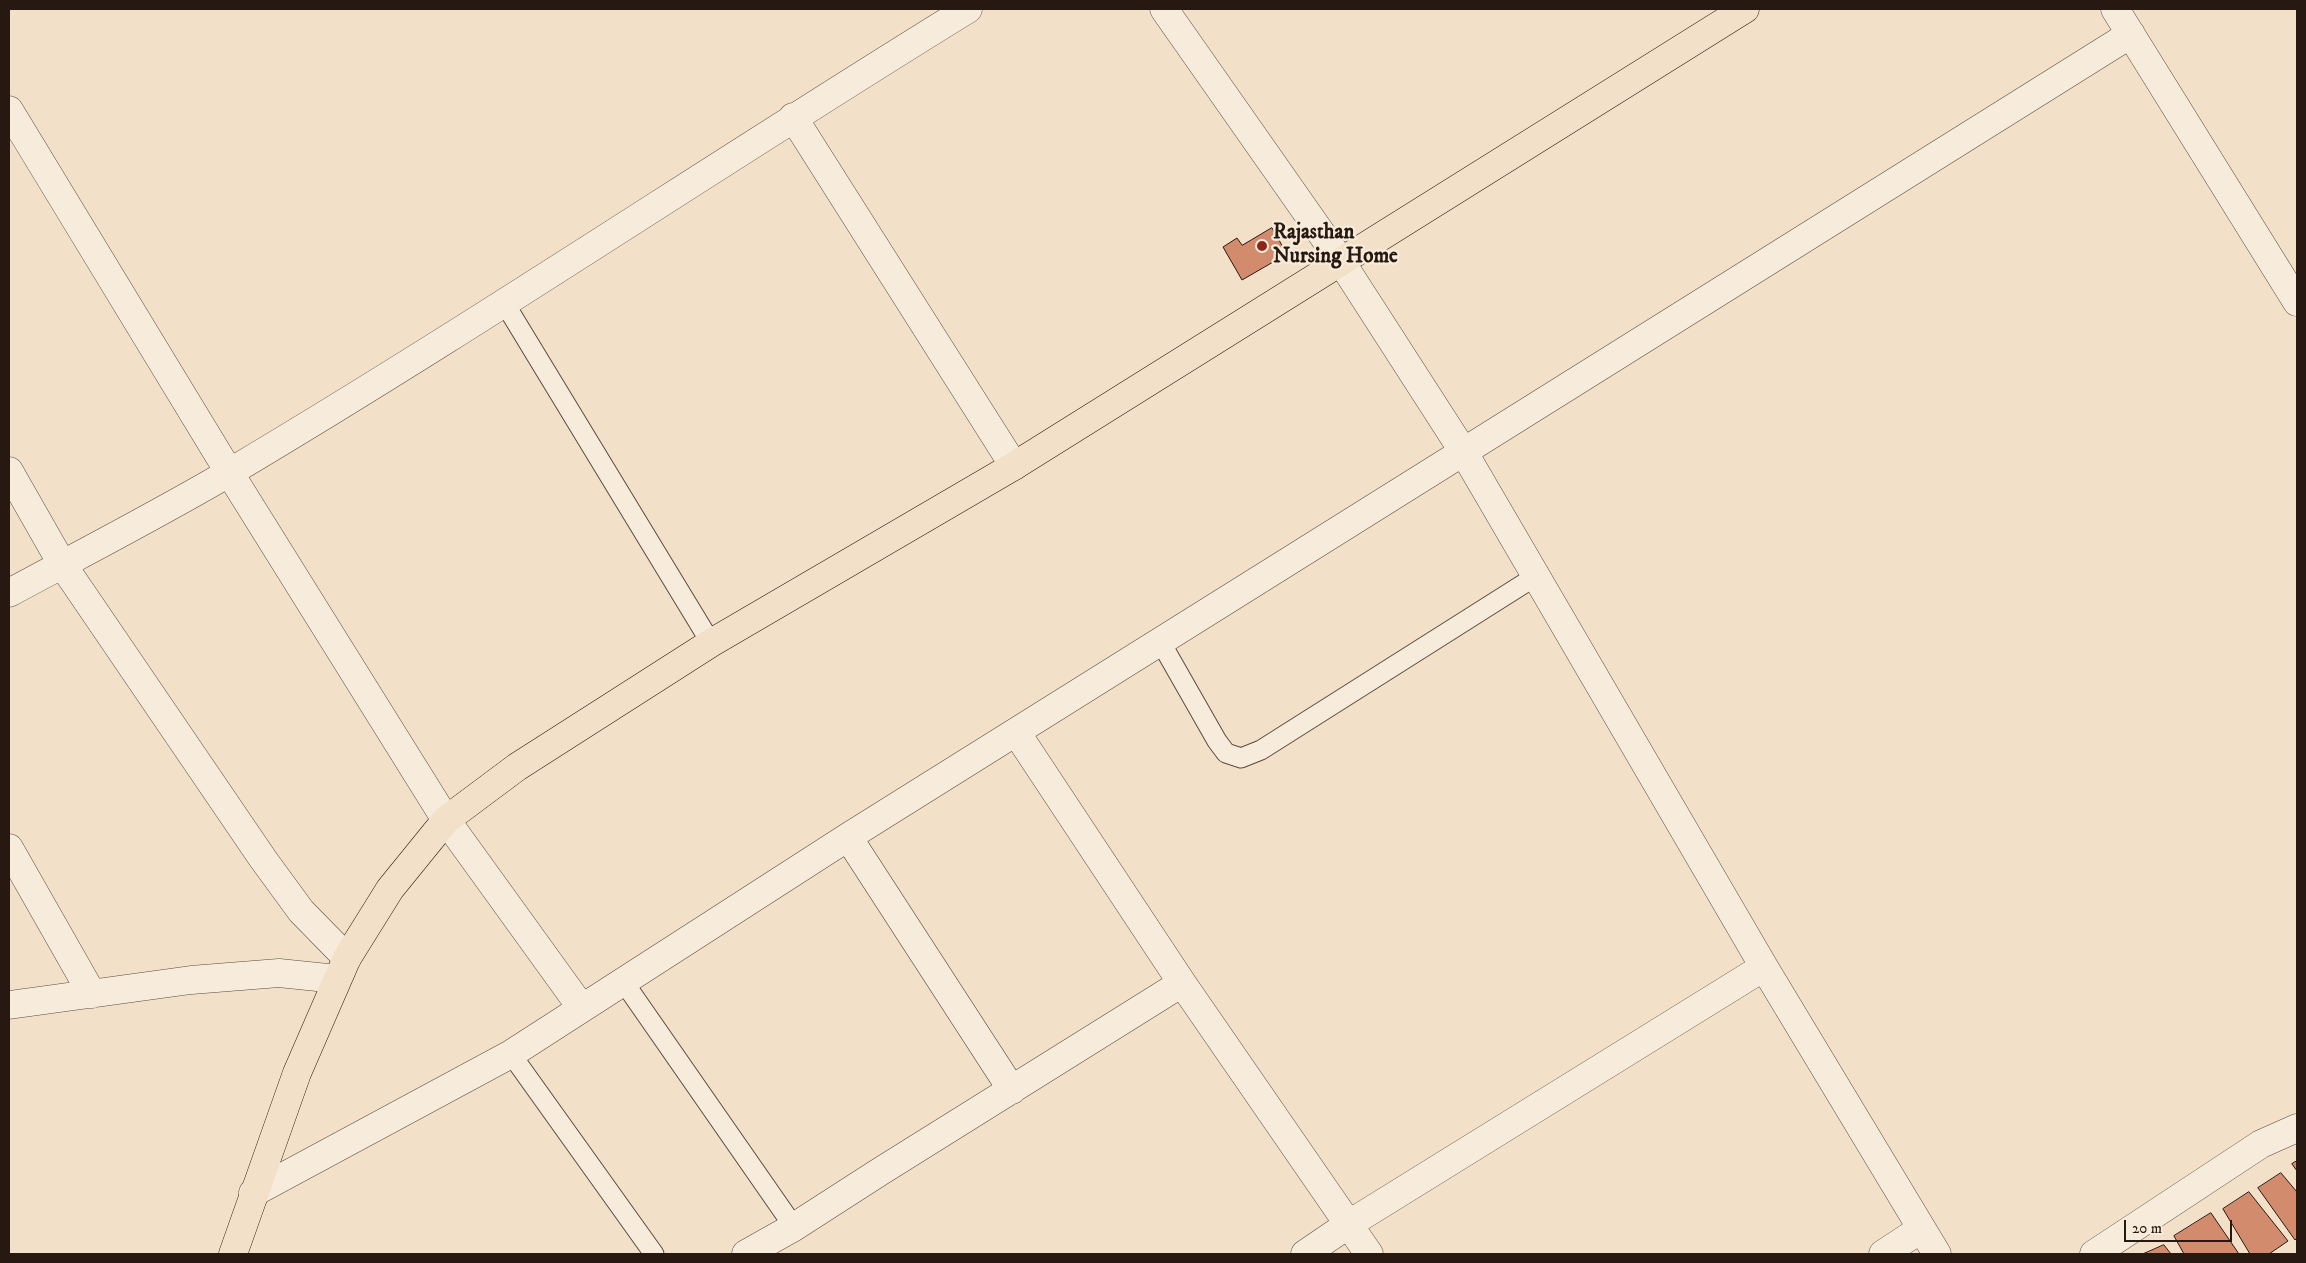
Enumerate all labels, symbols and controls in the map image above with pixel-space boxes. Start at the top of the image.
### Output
place label: Rajasthan Nursing Home [1273,221,1398,271]
marker: Rajasthan Nursing Home [1255,239,1269,253]
scale bar [2126,1210,2234,1242]
text: 20 m [2132,1219,2162,1238]

